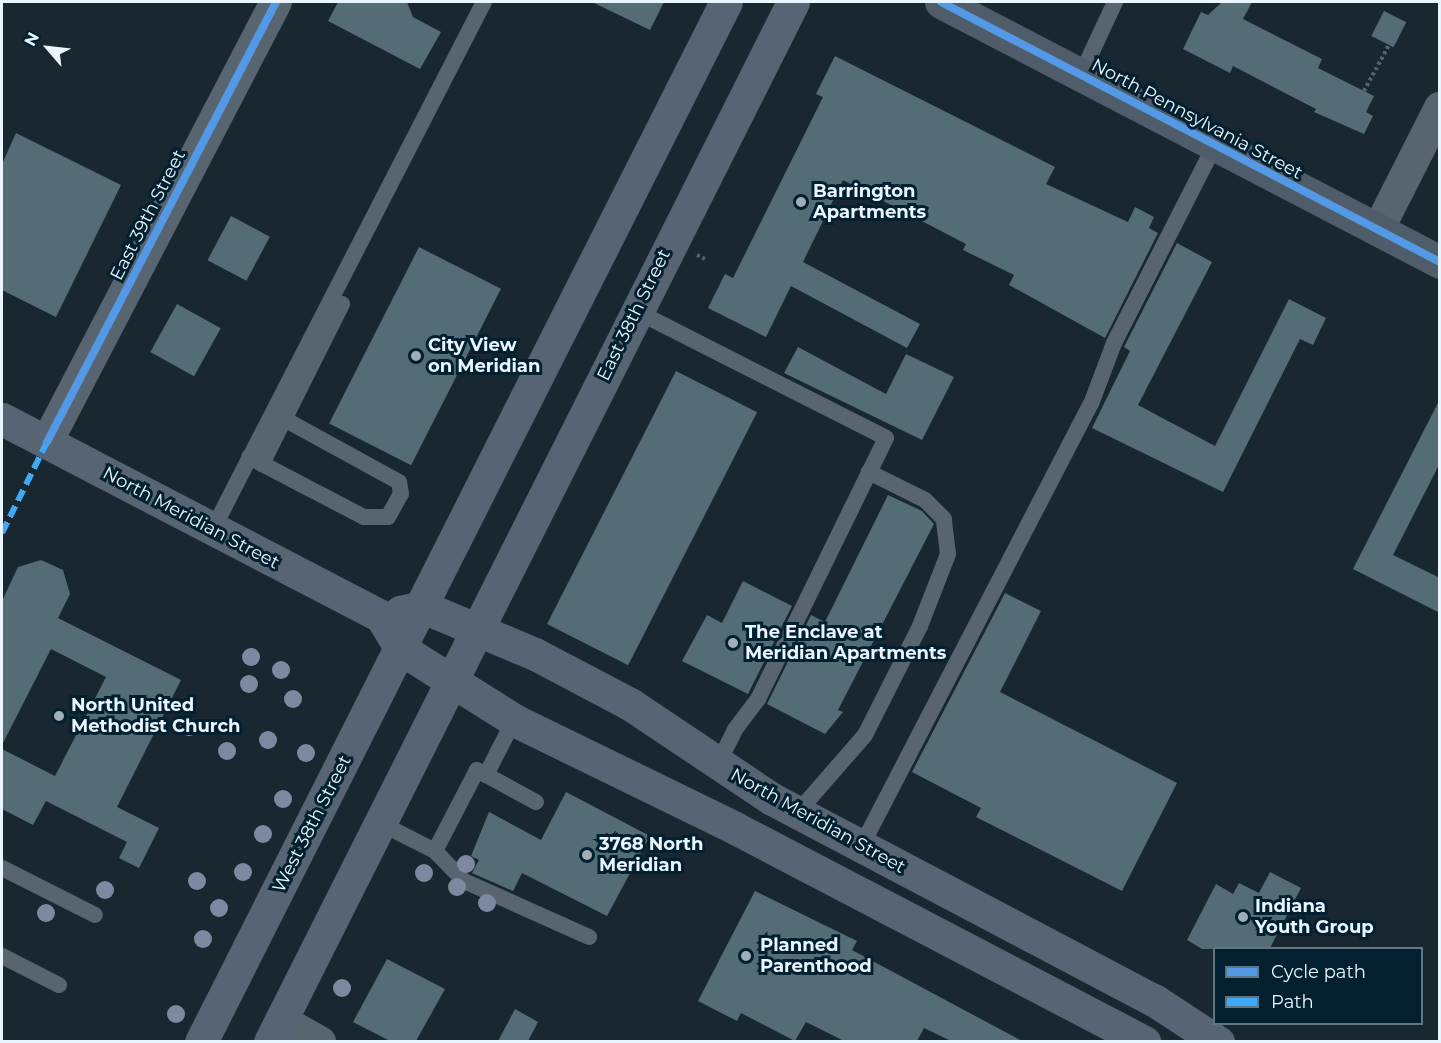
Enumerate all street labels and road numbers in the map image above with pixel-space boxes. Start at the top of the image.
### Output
street label: North Pennsylvania Street [1088,54,1306,184]
street label: East 39th Street [106,146,190,284]
street label: East 38th Street [593,246,675,384]
street label: North Meridian Street [99,462,283,574]
street label: West 38th Street [268,752,356,896]
street label: North Meridian Street [727,764,909,878]

